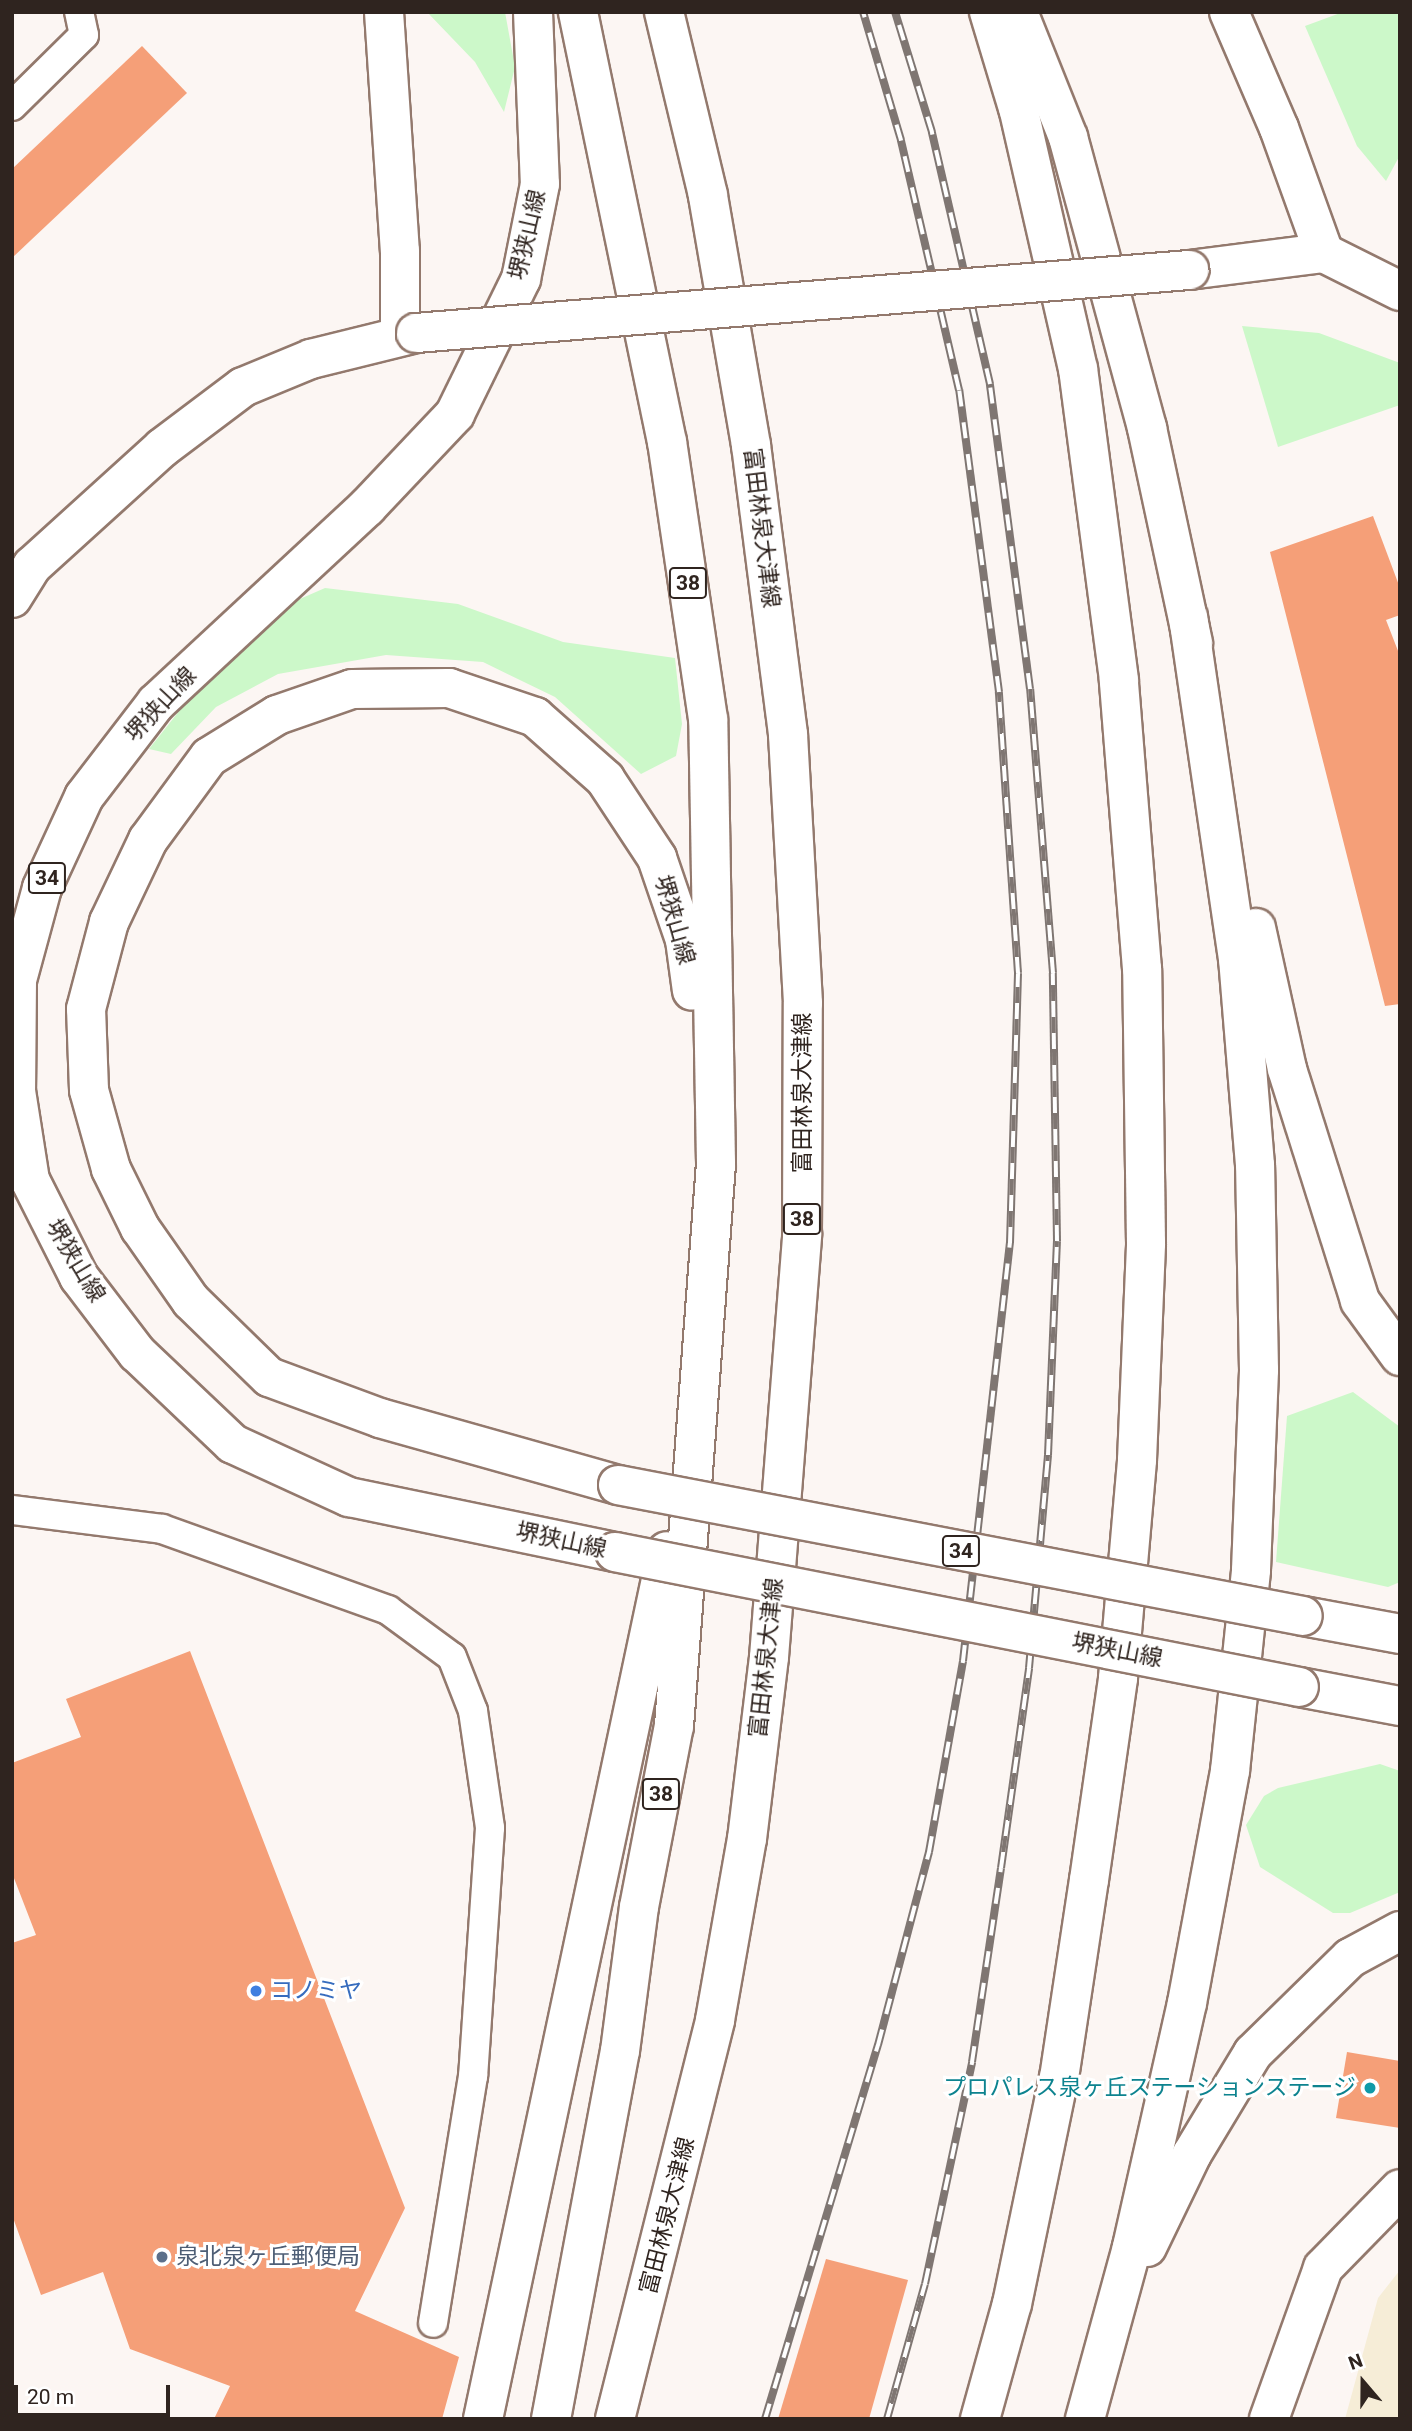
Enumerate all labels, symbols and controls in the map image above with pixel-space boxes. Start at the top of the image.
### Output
street label: 堺狭山線 [504,187,552,283]
street label: 富田林泉大津線 [737,446,785,610]
road number: 38 [669,566,707,600]
street label: 堺狭山線 [120,662,202,748]
road number: 34 [28,860,66,896]
street label: 堺狭山線 [648,872,700,968]
street label: 富田林泉大津線 [789,1013,817,1173]
road number: 38 [783,1202,821,1236]
street label: 堺狭山線 [39,1214,111,1308]
street label: 堺狭山線 [513,1518,609,1564]
road number: 34 [942,1534,980,1568]
street label: 富田林泉大津線 [745,1576,789,1740]
street label: 堺狭山線 [1069,1629,1165,1673]
road number: 38 [642,1776,680,1812]
place label: コノミヤ [270,1977,362,2005]
marker: コノミヤ [248,1983,264,1999]
place label: プロパレス泉ヶ丘ステーションステージ [942,2074,1356,2102]
marker: プロパレス泉ヶ丘ステーションステージ [1362,2080,1378,2096]
street label: 富田林泉大津線 [635,2135,701,2297]
place label: 泉北泉ヶ丘郵便局 [176,2243,360,2271]
marker: 泉北泉ヶ丘郵便局 [154,2249,170,2265]
north arrow [1328,2347,1398,2417]
text: N [1345,2349,1366,2375]
scale bar [18,2372,173,2416]
text: 20 m [27,2385,74,2409]

